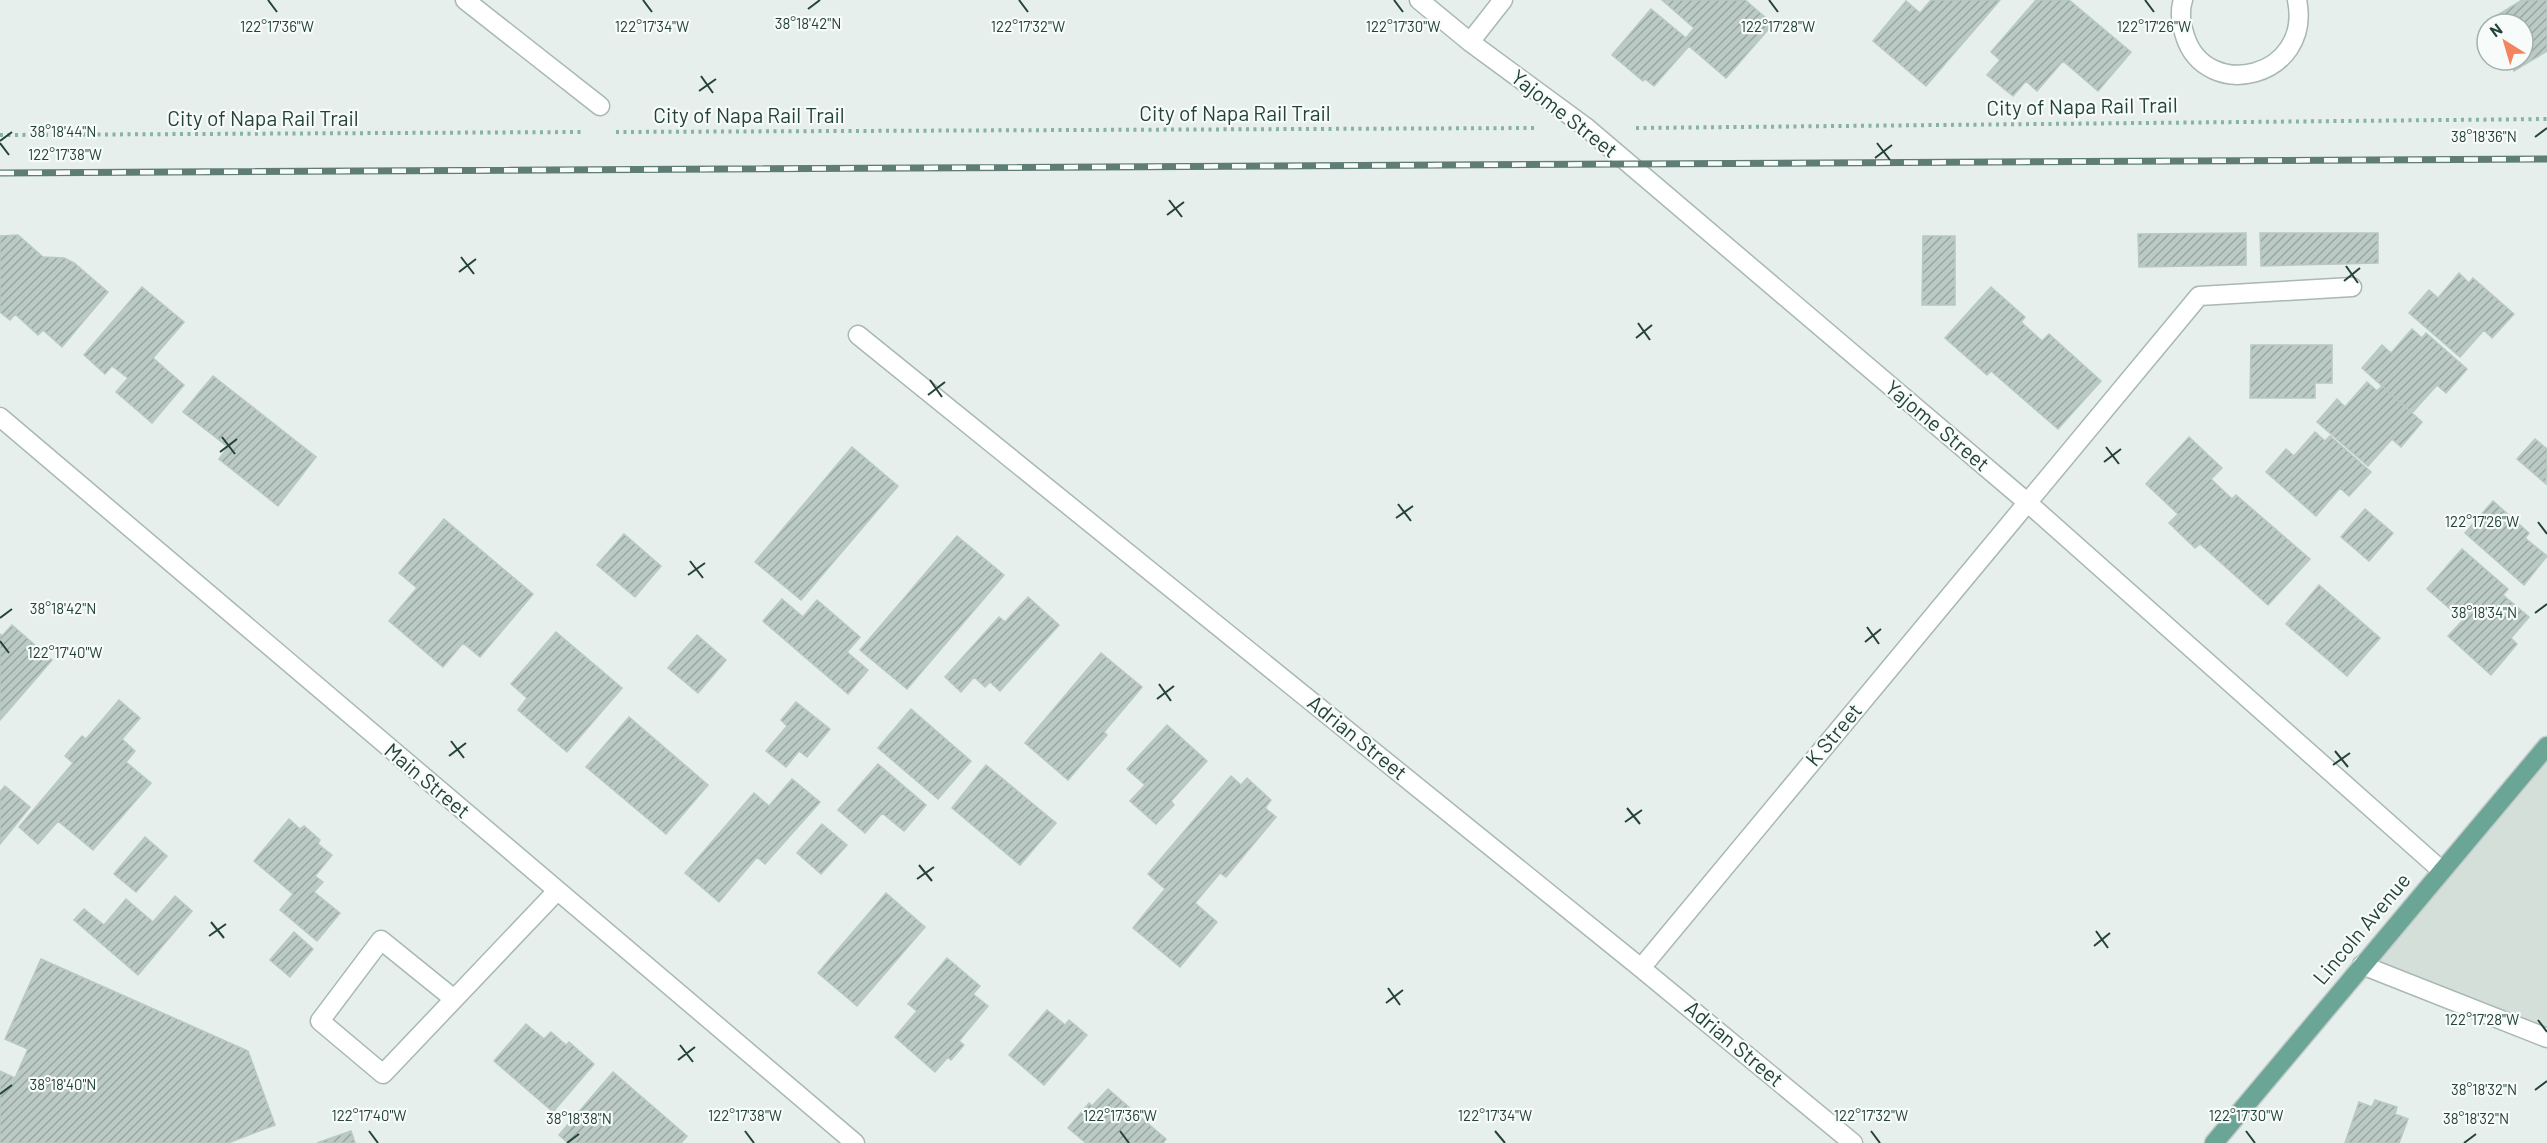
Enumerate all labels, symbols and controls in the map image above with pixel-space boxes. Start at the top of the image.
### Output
north arrow [2475,12,2535,72]
text: 38°18'42"N [775,14,841,32]
text: 122°17'36"W [240,17,314,35]
text: 122°17'34"W [615,17,689,35]
text: 122°17'32"W [991,17,1065,35]
text: 122°17'30"W [1366,17,1440,35]
text: 122°17'28"W [1741,17,1815,35]
text: 122°17'26"W [2117,17,2191,35]
text: N [2486,19,2506,40]
street label: Yajome Street [1507,63,1623,162]
street label: City of Napa Rail Trail [1986,91,2178,120]
street label: City of Napa Rail Trail [1139,100,1331,125]
street label: City of Napa Rail Trail [653,102,845,127]
street label: City of Napa Rail Trail [167,105,359,130]
text: 38°18'44"N [30,122,96,140]
text: 38°18'36"N [2451,127,2517,145]
text: 122°17'38"W [28,145,102,163]
street label: Yajome Street [1881,374,1995,476]
text: 122°17'26"W [2445,512,2519,530]
text: 38°18'42"N [30,599,96,617]
text: 38°18'34"N [2451,603,2517,621]
text: 122°17'40"W [27,643,103,661]
street label: Adrian Street [1303,689,1413,784]
street label: K Street [1799,698,1866,771]
street label: Main Street [380,737,476,823]
street label: Lincoln Avenue [2307,867,2415,989]
street label: Adrian Street [1681,995,1789,1091]
text: 122°17'28"W [2445,1010,2519,1028]
text: 38°18'40"N [30,1075,97,1093]
text: 38°18'32"N [2451,1080,2517,1098]
text: 122°17'40"W [331,1106,407,1124]
text: 122°17'38"W [708,1106,782,1124]
text: 122°17'36"W [1083,1106,1157,1124]
text: 122°17'34"W [1458,1106,1532,1124]
text: 122°17'32"W [1834,1106,1908,1124]
text: 122°17'30"W [2209,1106,2283,1124]
text: 38°18'38"N [546,1109,612,1127]
text: 38°18'32"N [2443,1109,2509,1127]

